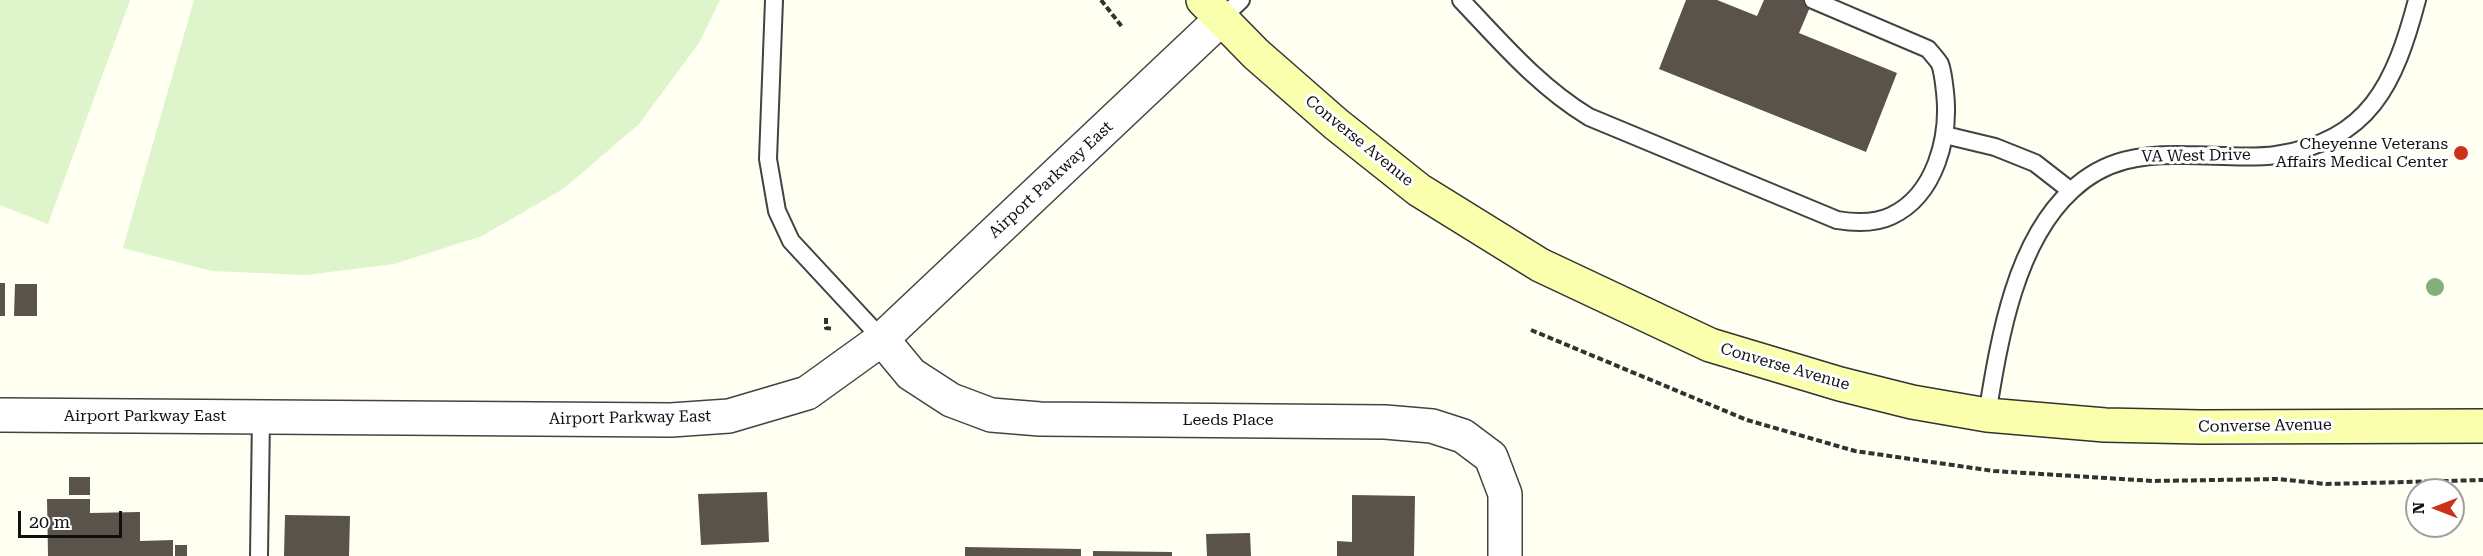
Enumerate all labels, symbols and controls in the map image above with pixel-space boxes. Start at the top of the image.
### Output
street label: Converse Avenue [1301,92,1417,190]
street label: Airport Parkway East [985,118,1117,242]
place label: Cheyenne Veterans Affairs Medical Center [2276,134,2448,172]
marker: Cheyenne Veterans Affairs Medical Center [2452,144,2470,162]
street label: VA West Drive [2141,145,2251,167]
street label: Converse Avenue [1718,339,1852,395]
street label: Airport Parkway East [64,406,226,426]
street label: Airport Parkway East [549,407,711,429]
street label: Leeds Place [1183,410,1273,430]
street label: Converse Avenue [2198,415,2332,437]
north arrow [2405,478,2465,538]
scale bar [21,499,124,537]
text: N [2409,502,2428,514]
text: 20 m [29,511,70,532]

